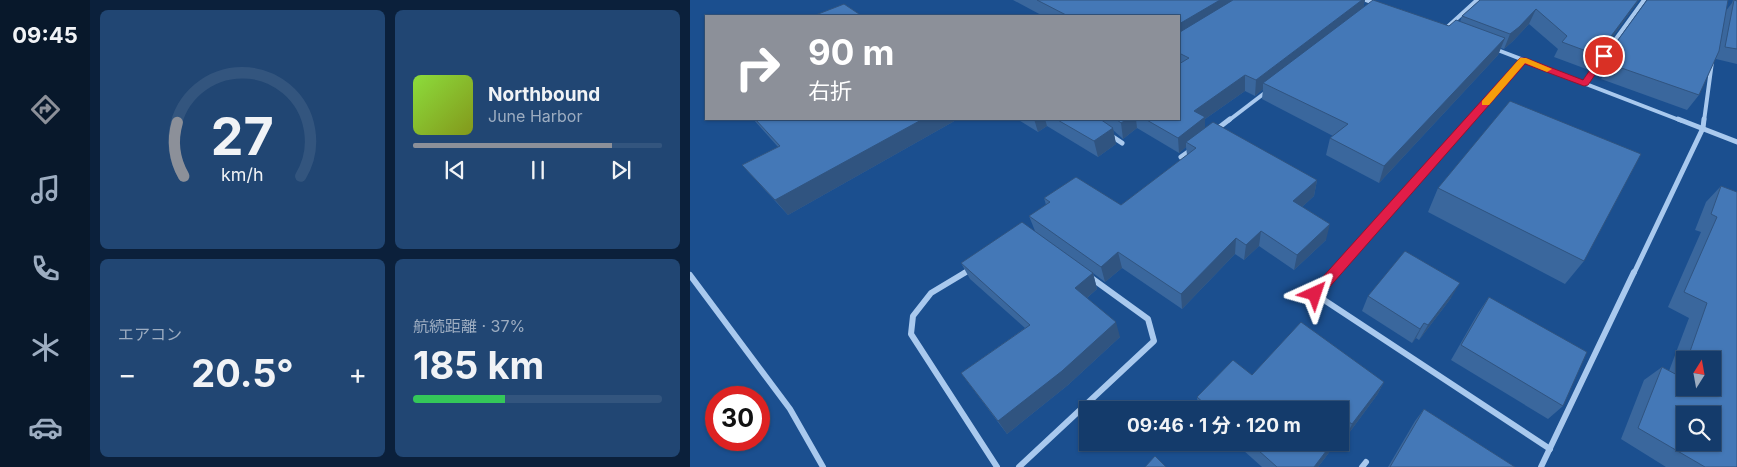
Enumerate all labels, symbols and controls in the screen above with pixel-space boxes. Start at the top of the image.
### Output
text: 09:45 [12,22,78,48]
text: 90 m [808,31,895,73]
icon: right [725,35,790,100]
pin [1583,35,1625,77]
icon: arrive [1590,42,1618,70]
text: 右折 [808,78,852,104]
text: Northbound [488,83,600,106]
icon: directions [28,92,63,127]
text: 27 [211,105,274,168]
text: June Harbor [488,106,582,126]
icon: previous [441,156,469,184]
icon: pause [524,156,552,184]
icon: next [607,156,635,184]
text: km/h [221,164,264,185]
icon: music [28,172,63,207]
icon: phone [28,251,63,286]
position arrow [1288,267,1340,319]
text: 航続距離 · 37% [413,316,525,336]
text: エアコン [118,324,182,344]
icon: climate [28,330,63,365]
text: 185 km [413,342,544,388]
text: 20.5° [191,350,294,396]
north arrow [1676,351,1721,396]
map controls [1676,351,1721,451]
text: − [118,357,137,391]
text: + [348,357,367,391]
speed limit sign: 30 [705,386,770,451]
button: search [1676,406,1721,451]
icon: car [28,410,63,445]
text: 09:46 · 1 分 · 120 m [1127,414,1301,437]

